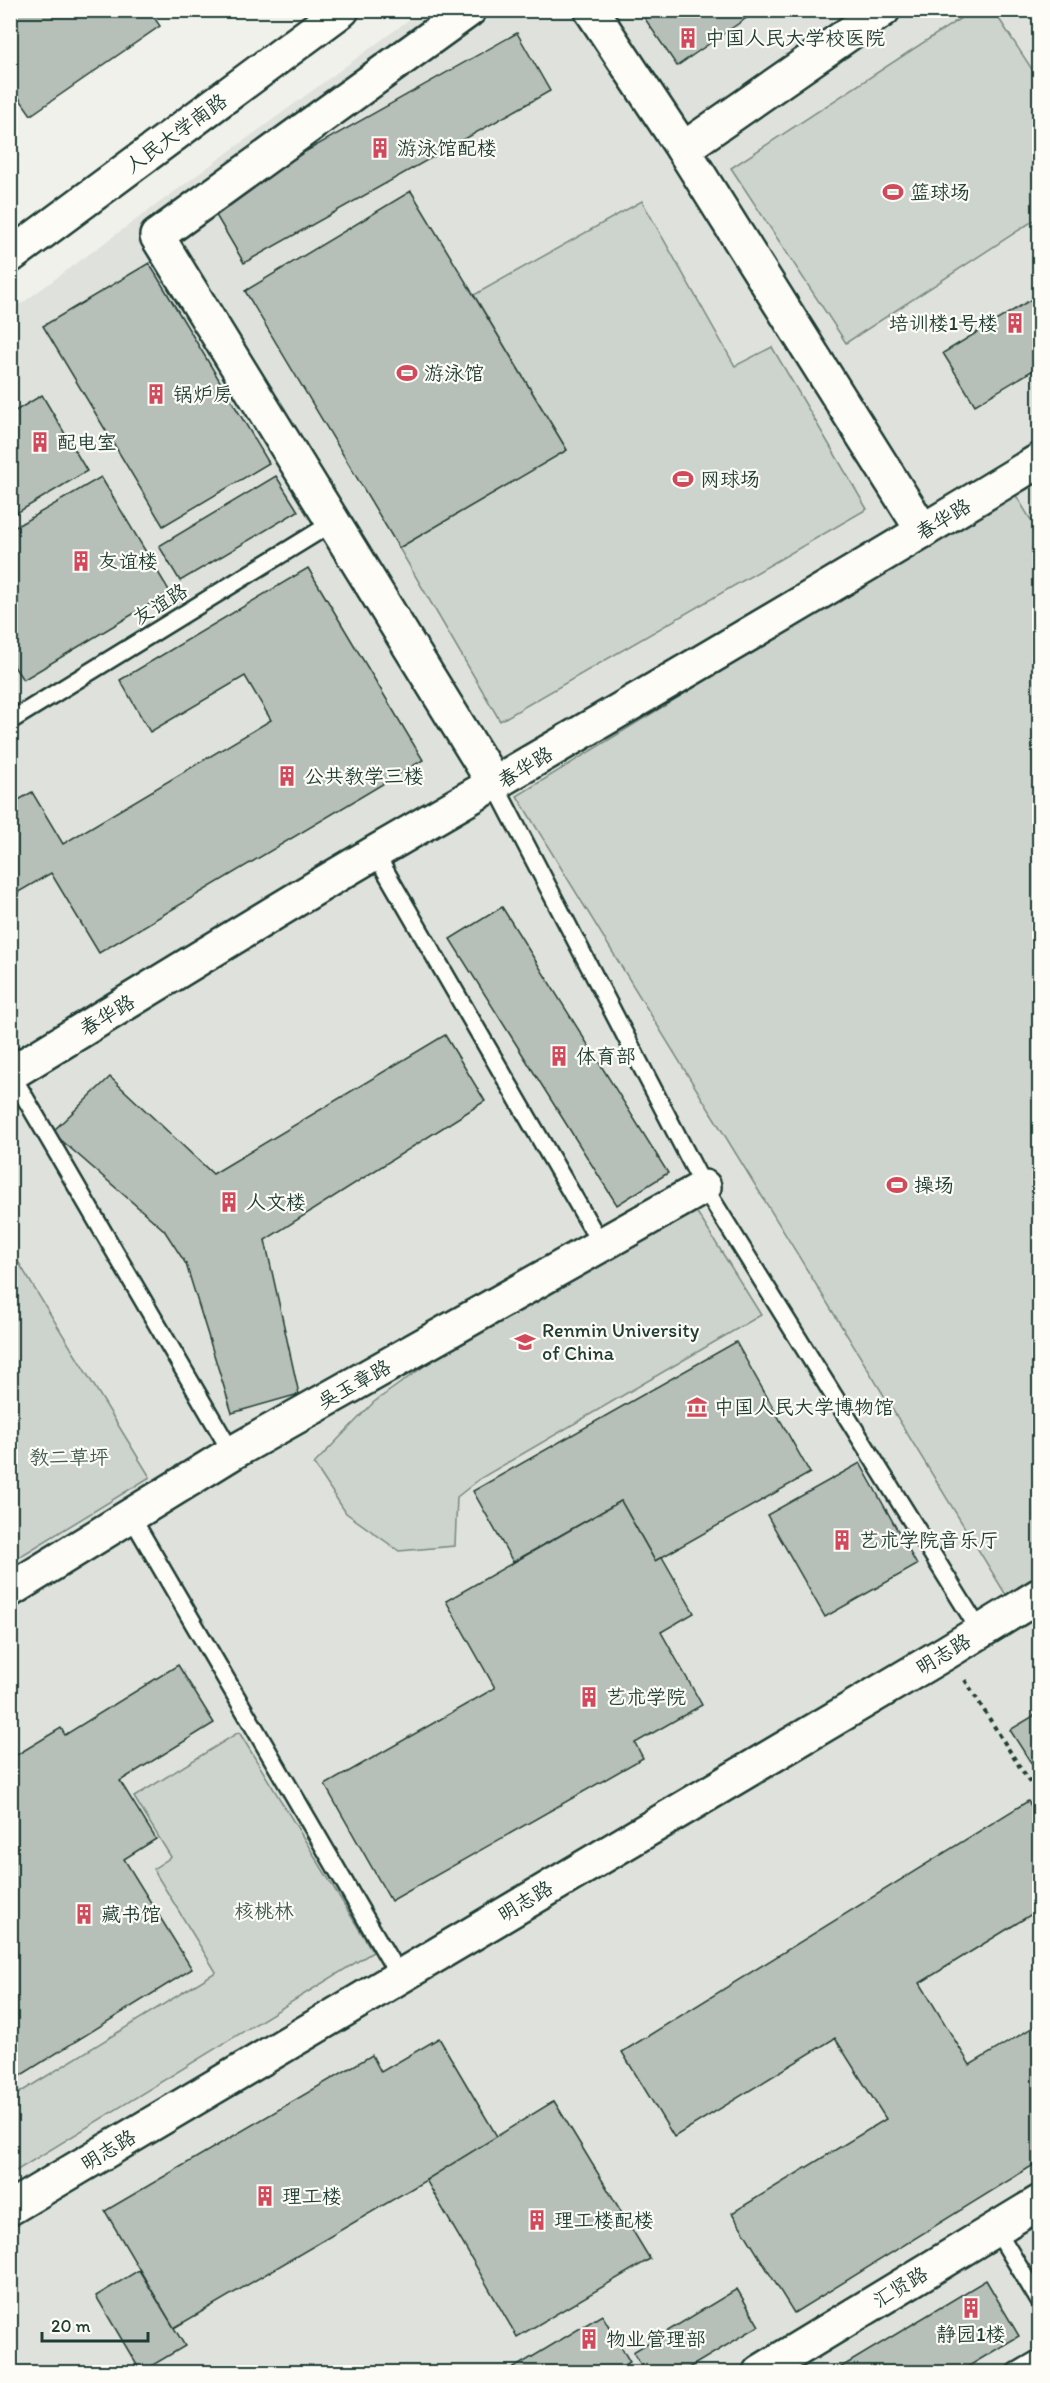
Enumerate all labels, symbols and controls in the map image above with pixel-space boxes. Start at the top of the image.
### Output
building icon: 中国人民大学校医院 [676,26,700,50]
place label: 中国人民大学校医院 [705,26,885,50]
street label: 人民大学南路 [120,87,232,178]
building icon: 游泳馆配楼 [368,136,392,160]
place label: 游泳馆配楼 [397,136,497,160]
sports icon: 篮球场 [881,180,905,204]
place label: 篮球场 [910,180,970,204]
place label: 培训楼1号楼 [889,311,998,335]
building icon: 培训楼1号楼 [1003,311,1027,335]
sports icon: 游泳馆 [395,361,419,385]
place label: 游泳馆 [424,361,484,385]
building icon: 锅炉房 [144,382,168,406]
place label: 锅炉房 [173,382,233,406]
building icon: 配电室 [28,430,52,454]
place label: 配电室 [57,430,117,454]
sports icon: 网球场 [671,467,695,491]
place label: 网球场 [700,467,760,491]
street label: 春华路 [911,493,976,545]
building icon: 友谊楼 [69,549,93,573]
place label: 友谊楼 [98,549,158,573]
street label: 友谊路 [128,577,193,630]
street label: 春华路 [493,741,558,793]
building icon: 公共教学三楼 [275,764,299,788]
place label: 公共教学三楼 [304,764,424,788]
street label: 春华路 [75,989,140,1041]
building icon: 体育部 [547,1044,571,1068]
place label: 体育部 [576,1044,636,1068]
sports icon: 操场 [885,1173,909,1197]
place label: 操场 [914,1173,954,1197]
building icon: 人文楼 [217,1190,241,1214]
place label: 人文楼 [246,1190,306,1214]
place label: Renmin University of China [542,1318,700,1365]
school or university icon: Renmin University of China [513,1330,537,1354]
street label: 吴玉章路 [313,1354,396,1414]
museum icon: 中国人民大学博物馆 [685,1395,709,1419]
place label: 中国人民大学博物馆 [714,1395,894,1419]
park label: 教二草坪 [29,1445,109,1469]
building icon: 艺术学院音乐厅 [830,1528,854,1552]
place label: 艺术学院音乐厅 [859,1528,999,1552]
street label: 明志路 [911,1628,976,1680]
building icon: 艺术学院 [577,1685,601,1709]
place label: 艺术学院 [606,1685,686,1709]
street label: 明志路 [493,1875,558,1927]
park label: 核桃林 [234,1899,294,1923]
building icon: 藏书馆 [72,1902,96,1926]
place label: 藏书馆 [101,1902,161,1926]
street label: 明志路 [76,2124,141,2176]
building icon: 理工楼 [253,2184,277,2208]
place label: 理工楼 [282,2184,342,2208]
building icon: 理工楼配楼 [525,2208,549,2232]
place label: 理工楼配楼 [554,2208,654,2232]
street label: 汇贤路 [868,2261,933,2313]
building icon: 静园1楼 [959,2296,983,2320]
scale bar [42,2305,148,2343]
text: 20 m [51,2315,91,2337]
place label: 静园1楼 [936,2322,1006,2346]
building icon: 物业管理部 [577,2327,601,2351]
place label: 物业管理部 [606,2327,706,2351]

